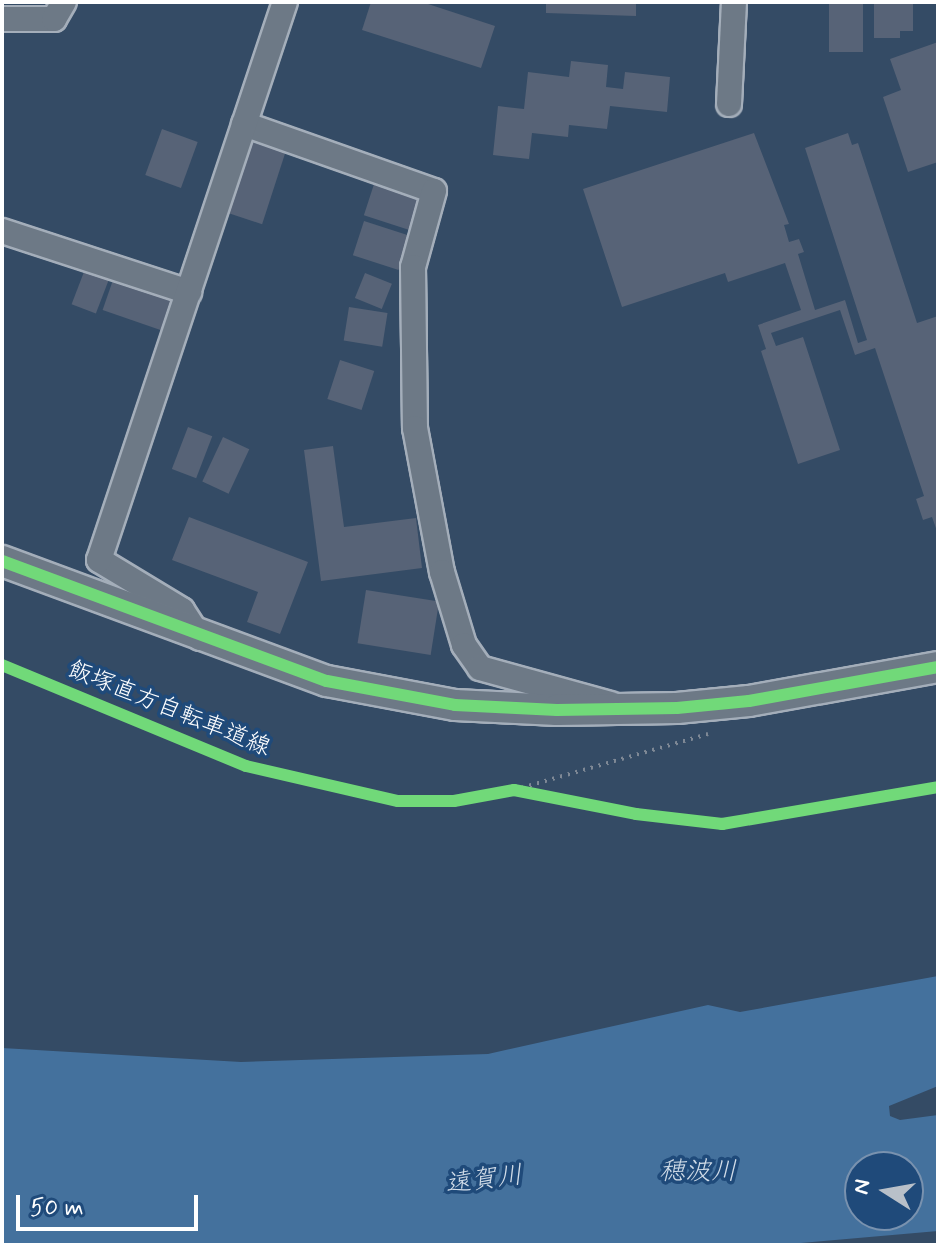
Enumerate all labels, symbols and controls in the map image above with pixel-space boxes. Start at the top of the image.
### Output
street label: 飯塚直方自転車道線 [63,655,275,763]
north arrow [844,1151,924,1231]
water label: 穂波川 [659,1157,737,1189]
water label: 遠賀川 [443,1161,525,1201]
text: N [847,1177,878,1197]
scale bar [20,1179,202,1229]
text: 50 m [30,1193,84,1224]

